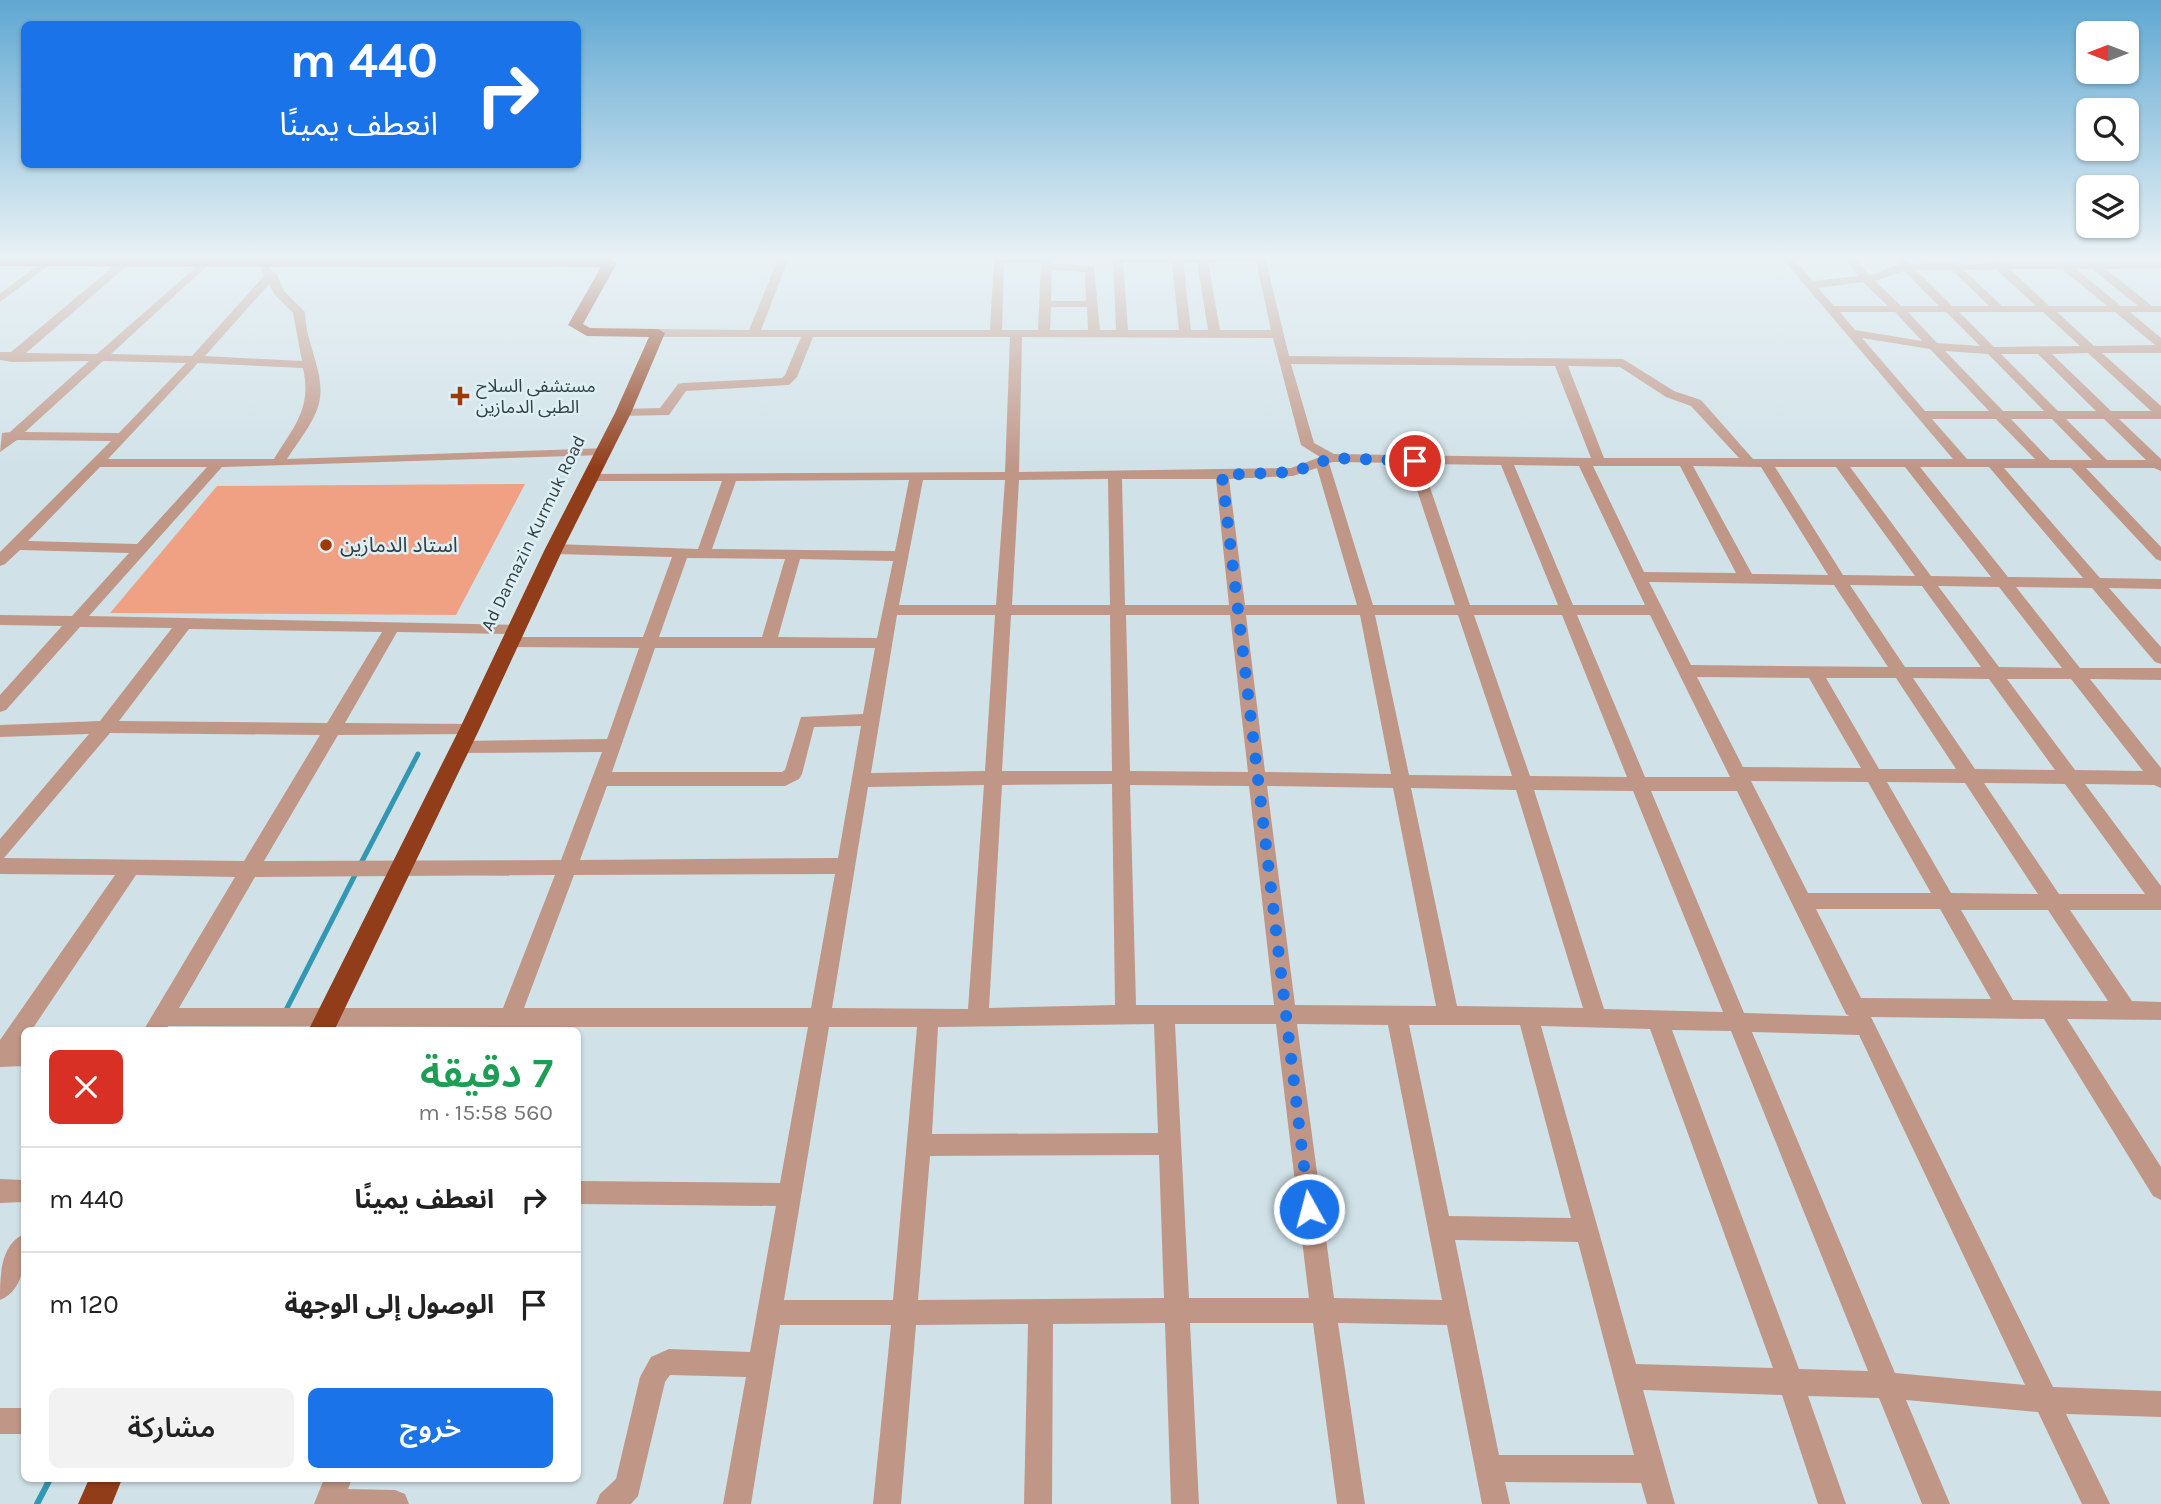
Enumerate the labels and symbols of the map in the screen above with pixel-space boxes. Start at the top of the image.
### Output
north arrow [2076,21,2138,84]
place label: مستشفى السلاح الطبى الدمازين [476,375,596,418]
marker: مستشفى السلاح الطبى الدمازين [450,386,470,406]
pin [1385,431,1445,491]
street label: Ad Damazin Kurmuk Road [476,432,590,634]
place label: استاد الدمازين [340,533,458,557]
marker: استاد الدمازين [318,537,334,553]
position arrow [1272,1172,1346,1246]

